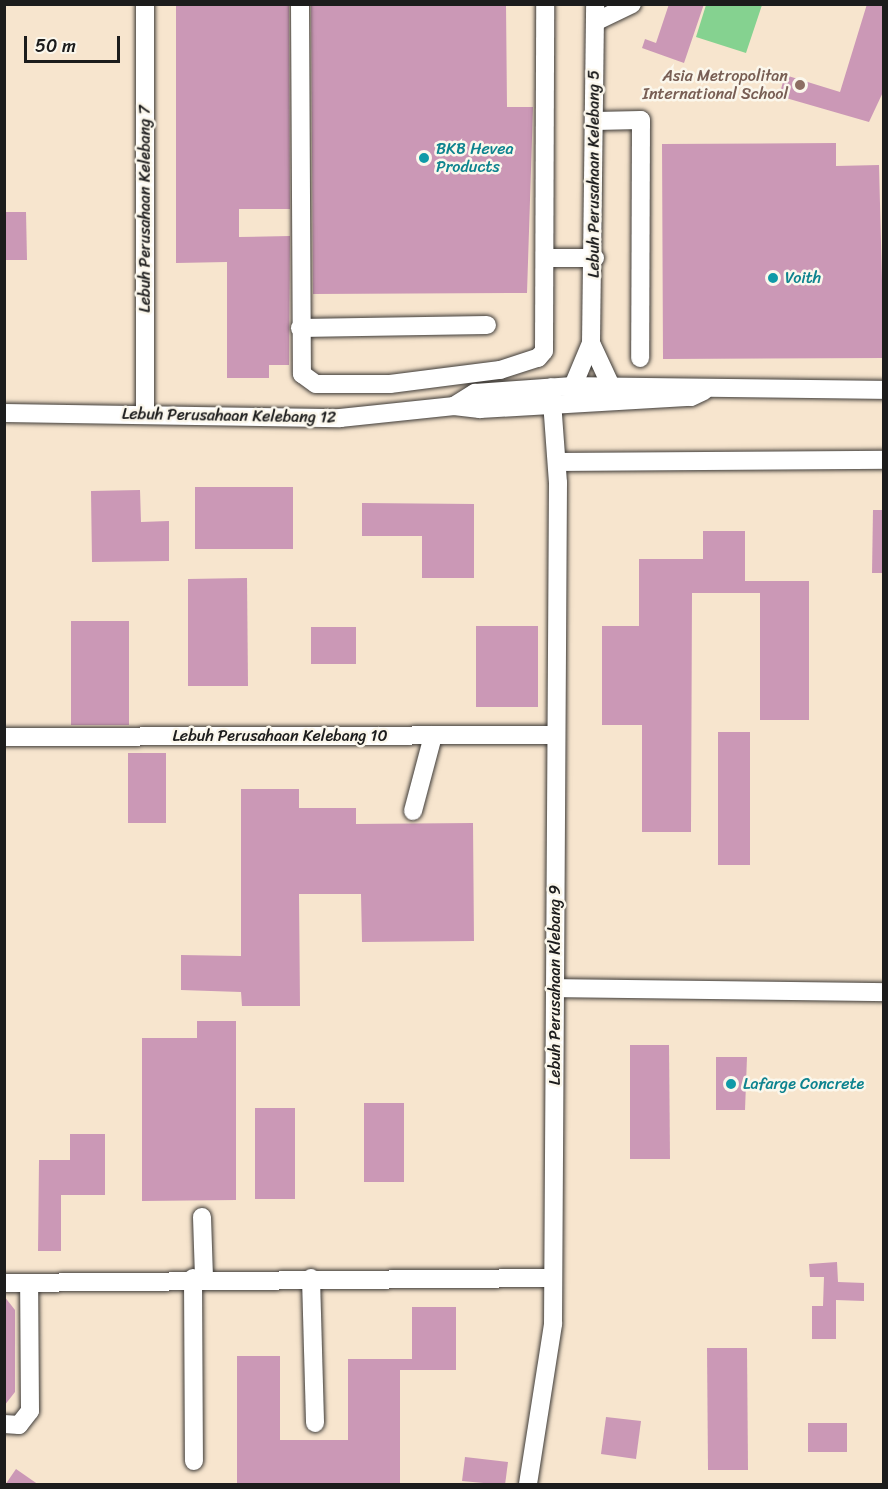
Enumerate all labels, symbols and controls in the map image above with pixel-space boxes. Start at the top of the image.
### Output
scale bar [27,24,123,62]
text: 50 m [35,30,76,62]
place label: Asia Metropolitan International School [642,66,788,104]
street label: Lebuh Perusahaan Kelebang 5 [584,69,604,279]
marker: Asia Metropolitan International School [793,78,807,92]
street label: Lebuh Perusahaan Kelebang 7 [135,105,155,313]
place label: BKB Hevea Products [436,139,513,177]
marker: BKB Hevea Products [417,151,431,165]
place label: Voith [785,268,821,288]
marker: Voith [766,271,780,285]
street label: Lebuh Perusahaan Kelebang 12 [121,405,337,427]
street label: Lebuh Perusahaan Kelebang 10 [172,726,388,746]
street label: Lebuh Perusahaan Klebang 9 [545,884,565,1086]
place label: Lafarge Concrete [743,1074,864,1094]
marker: Lafarge Concrete [724,1077,738,1091]

